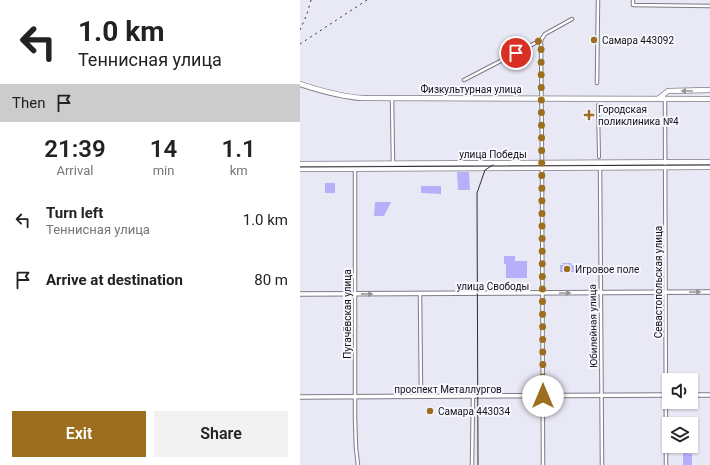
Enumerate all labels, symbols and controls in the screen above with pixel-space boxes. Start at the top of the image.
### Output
text: 1.0 km [78,15,164,48]
icon: left [12,16,64,68]
marker: Самара 443092 [589,35,599,45]
place label: Самара 443092 [602,35,674,46]
pin [499,36,533,70]
icon: arrive [505,42,527,64]
text: Теннисная улица [78,49,222,70]
street label: Физкультурная улица [420,83,522,95]
one-way arrow [681,87,693,94]
icon: arrive [53,92,75,114]
text: Then [12,94,45,112]
place label: Городская поликлиника №4 [598,104,679,127]
marker: Городская поликлиника №4 [583,109,595,121]
text: 21:39 [44,135,106,163]
text: 14 [150,135,177,163]
text: 1.1 [222,135,256,163]
street label: улица Победы [459,149,527,160]
text: Arrival [56,163,93,178]
text: min [153,163,174,178]
text: km [230,163,248,178]
text: Turn left [46,204,103,222]
icon: left [12,209,34,231]
text: 1.0 km [243,211,288,229]
text: Теннисная улица [46,222,150,237]
street label: Севастопольская улица [653,226,664,338]
marker: Игровое поле [562,264,572,274]
place label: Игровое поле [575,264,639,275]
icon: arrive [12,269,34,291]
street label: Пугачёвская улица [342,269,353,359]
text: Arrive at destination [46,271,183,289]
text: 80 m [254,271,288,289]
street label: улица Свободы [457,281,529,292]
street label: Юбилейная улица [587,284,599,368]
one-way arrow [689,289,702,295]
one-way arrow [361,290,373,297]
one-way arrow [559,290,572,296]
map controls [662,373,698,453]
button: sound [662,373,698,409]
position arrow [522,375,564,417]
street label: проспект Металлургов [394,384,502,395]
marker: Самара 443034 [425,406,435,416]
place label: Самара 443034 [438,406,510,417]
button: Exit [12,411,146,457]
button: Share [154,411,288,457]
button: layers [662,417,698,453]

